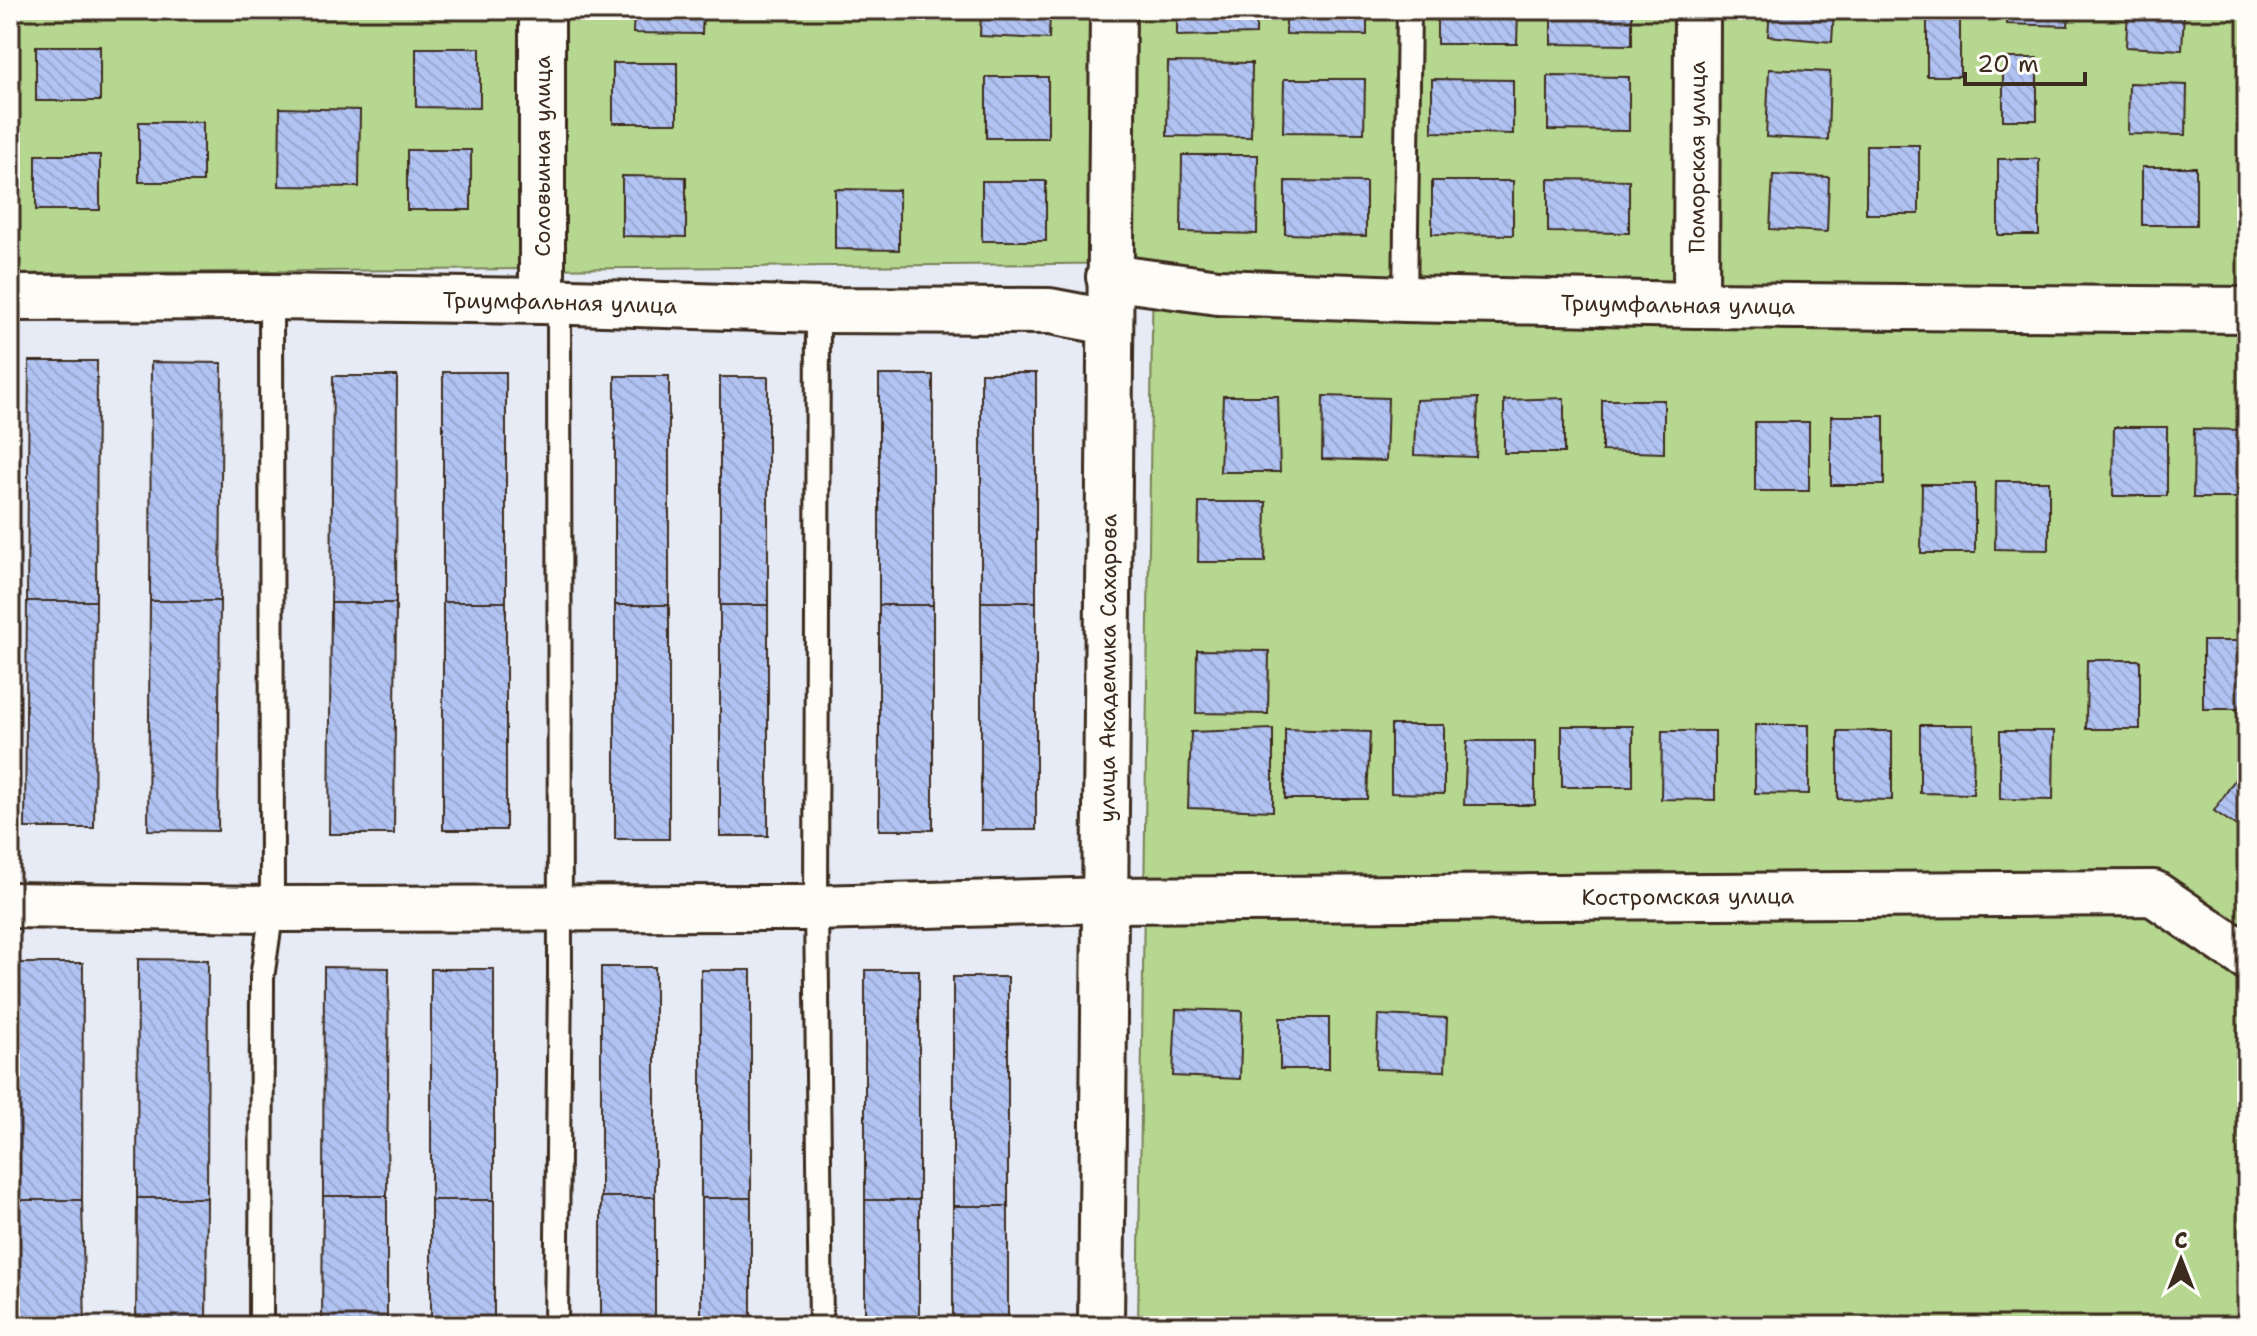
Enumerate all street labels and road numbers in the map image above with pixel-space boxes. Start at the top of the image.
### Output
street label: Соловьиная улица [528,55,557,257]
street label: Поморская улица [1682,60,1711,253]
street label: Триумфальная улица [443,285,678,320]
street label: Триумфальная улица [1560,288,1795,320]
street label: улица Академика Сахарова [1092,513,1123,822]
street label: Костромская улица [1581,881,1795,911]

